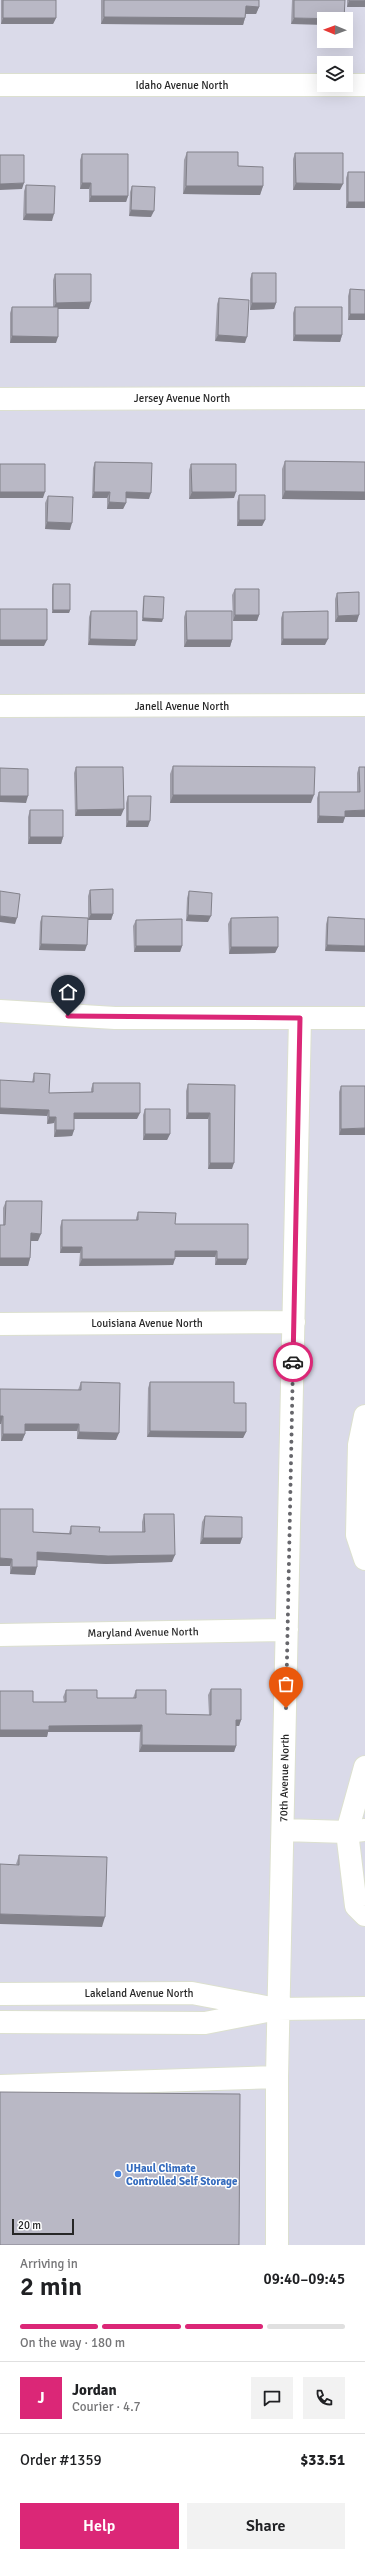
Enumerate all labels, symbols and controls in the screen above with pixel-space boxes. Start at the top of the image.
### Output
north arrow [317,12,353,48]
map controls [317,12,353,92]
button: layers [317,56,353,92]
street label: Idaho Avenue North [136,79,228,92]
street label: Jersey Avenue North [134,392,230,405]
street label: Janell Avenue North [135,700,229,713]
pin [51,975,85,1016]
icon: home [57,981,79,1003]
street label: Louisiana Avenue North [91,1317,203,1330]
courier [273,1342,313,1382]
icon: car [282,1351,304,1373]
street label: Maryland Avenue North [87,1625,199,1640]
pin [269,1667,303,1708]
icon: bag [275,1673,297,1695]
street label: 70th Avenue North [277,1734,292,1822]
street label: Lakeland Avenue North [84,1987,194,2000]
place label: UHaul Climate Controlled Self Storage [126,2162,238,2188]
marker: UHaul Climate Controlled Self Storage [113,2169,123,2179]
scale bar [12,2217,74,2236]
text: 20 m [18,2219,41,2232]
text: Arriving in [20,2256,78,2272]
text: 09:40–09:45 [264,2270,345,2288]
text: 2 min [20,2271,82,2303]
text: On the way · 180 m [20,2335,125,2351]
button: chat [251,2377,293,2419]
button: phone [303,2377,345,2419]
text: Jordan [72,2381,117,2399]
text: J [37,2389,45,2407]
text: Courier · 4.7 [72,2399,141,2415]
text: Order #1359 [20,2451,102,2469]
text: $33.51 [300,2451,345,2469]
button: Help [20,2503,179,2549]
button: Share [187,2503,345,2549]

